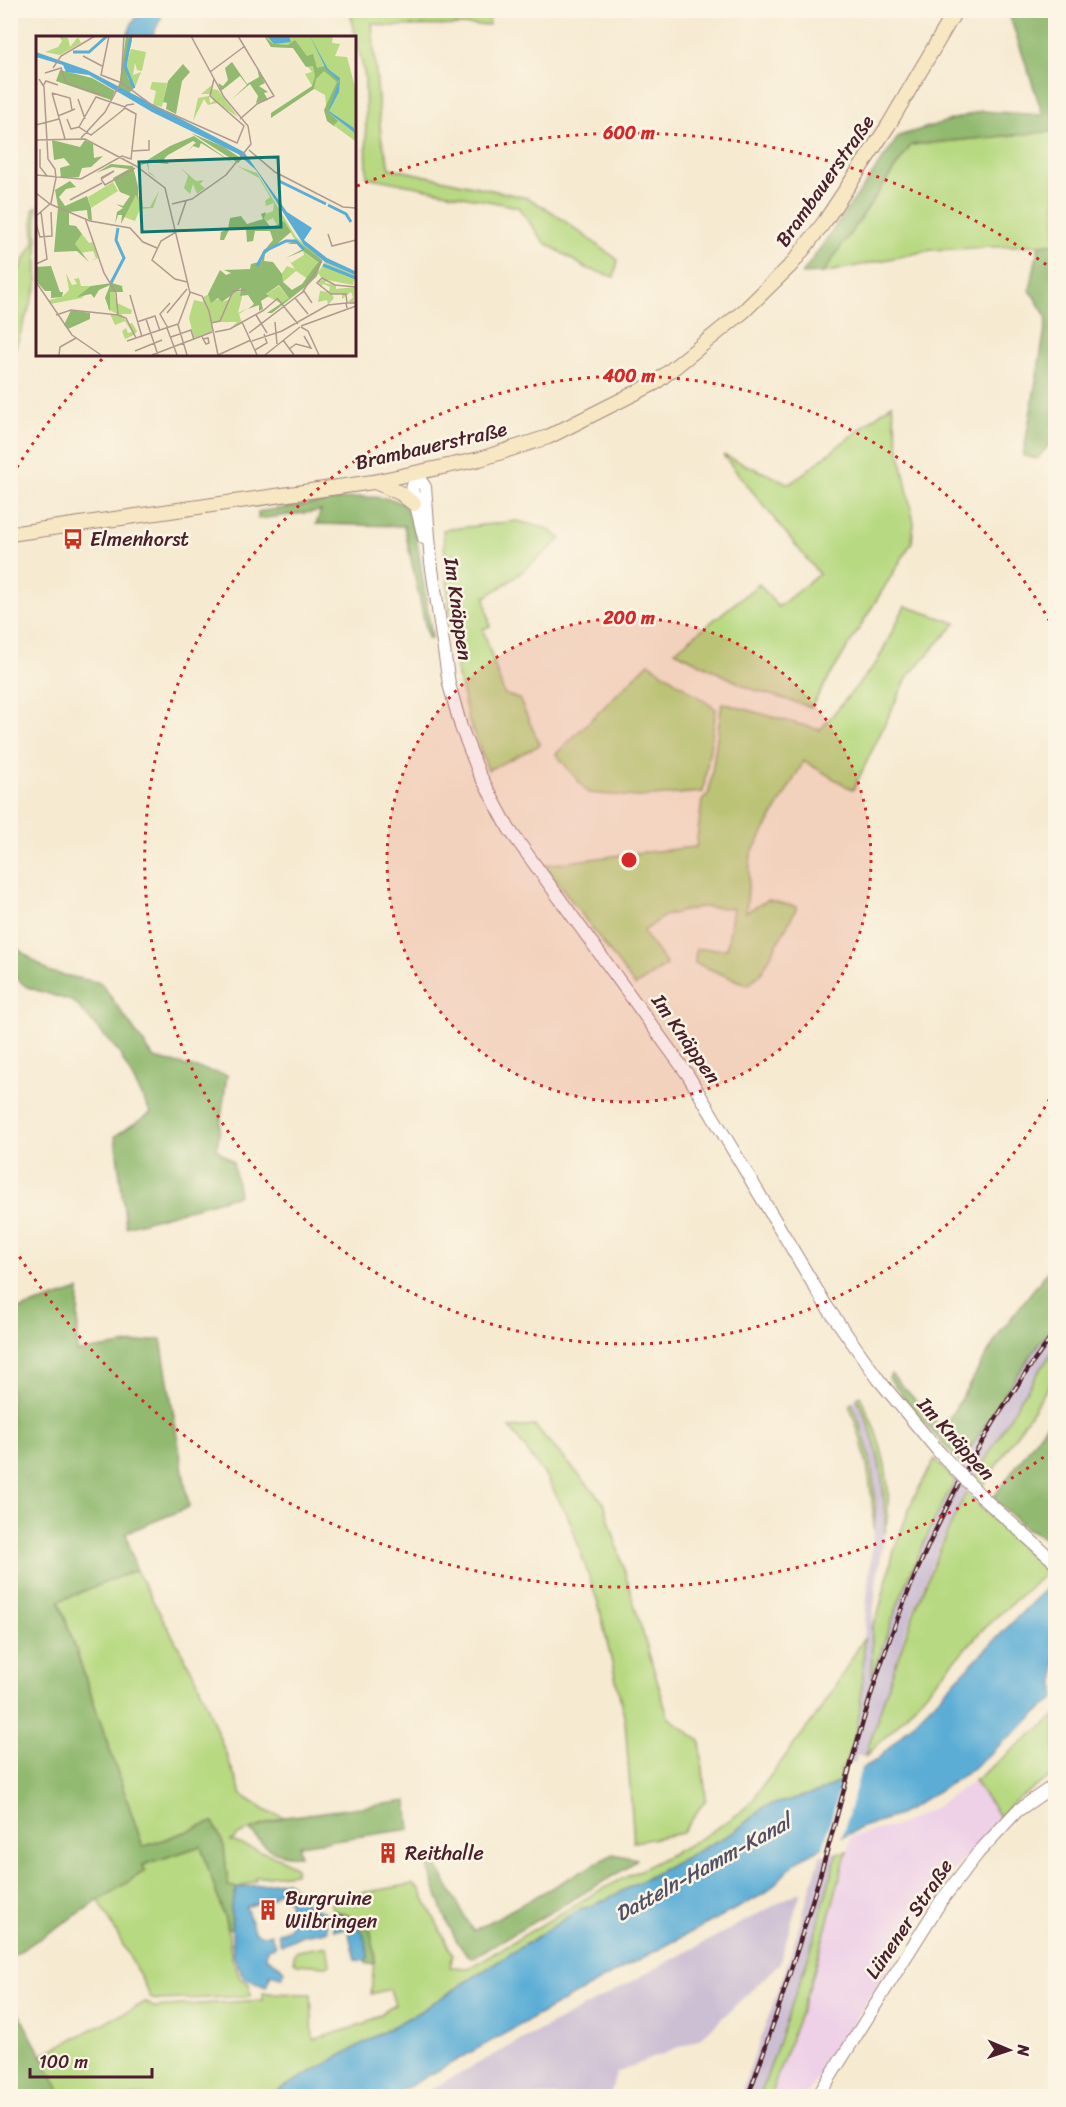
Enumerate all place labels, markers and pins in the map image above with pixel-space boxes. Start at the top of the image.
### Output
place label: Elmenhorst [90,522,189,557]
bus stop icon: Elmenhorst [61,527,85,551]
centre of rings [619,850,639,870]
place label: Reithalle [405,1836,484,1871]
building icon: Reithalle [376,1841,400,1865]
place label: Burgruine Wilbringen [285,1881,378,1939]
building icon: Burgruine Wilbringen [256,1898,280,1922]

